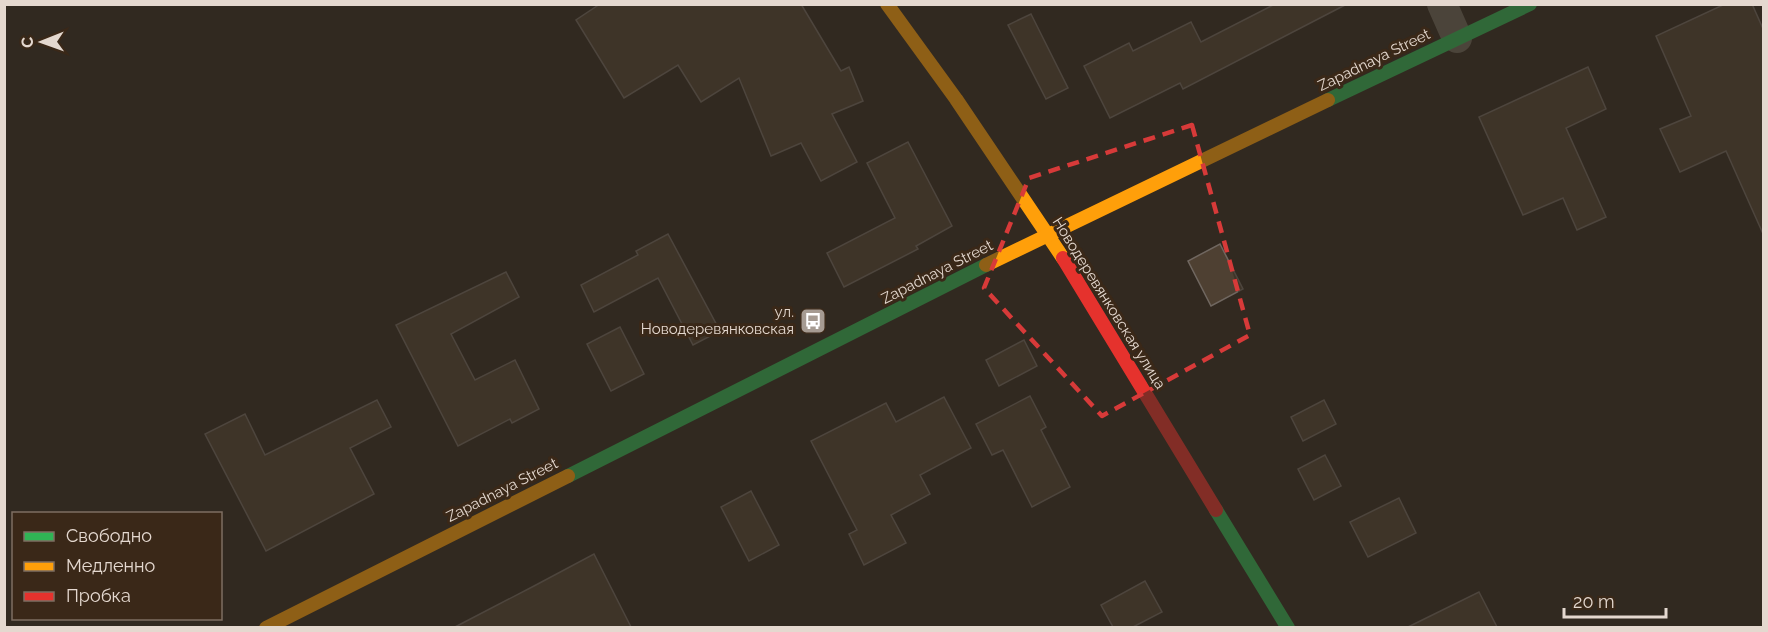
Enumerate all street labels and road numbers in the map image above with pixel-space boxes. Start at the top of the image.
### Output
street label: Zapadnaya Street [1315,25,1433,95]
street label: Новодеревянковская улица [1049,214,1169,392]
street label: Zapadnaya Street [878,236,996,308]
street label: Zapadnaya Street [443,454,561,526]

